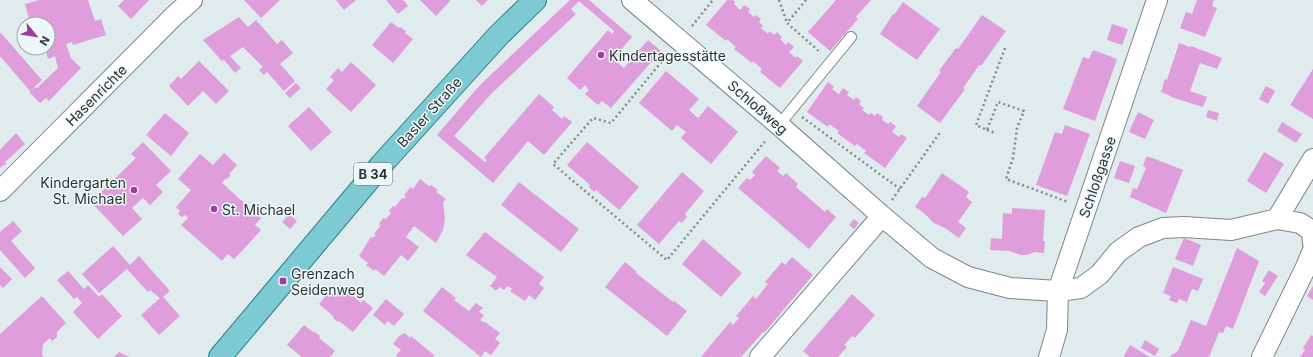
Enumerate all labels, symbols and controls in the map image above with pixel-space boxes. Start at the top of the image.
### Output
north arrow [16,16,56,56]
text: N [37,34,53,48]
place label: Kindertagesstätte [609,47,726,64]
marker: Kindertagesstätte [596,50,606,60]
street label: Hasenrichte [62,61,130,129]
street label: Basler Straße [393,73,465,151]
street label: Schloßweg [725,76,791,138]
street label: Schloßgasse [1075,134,1119,220]
road number: B 34 [354,163,392,185]
place label: Kindergarten St. Michael [40,174,126,207]
marker: Kindergarten St. Michael [129,185,139,195]
place label: St. Michael [222,201,295,218]
marker: St. Michael [209,204,219,214]
place label: Grenzach Seidenweg [291,265,365,298]
marker: Grenzach Seidenweg [278,276,288,286]

